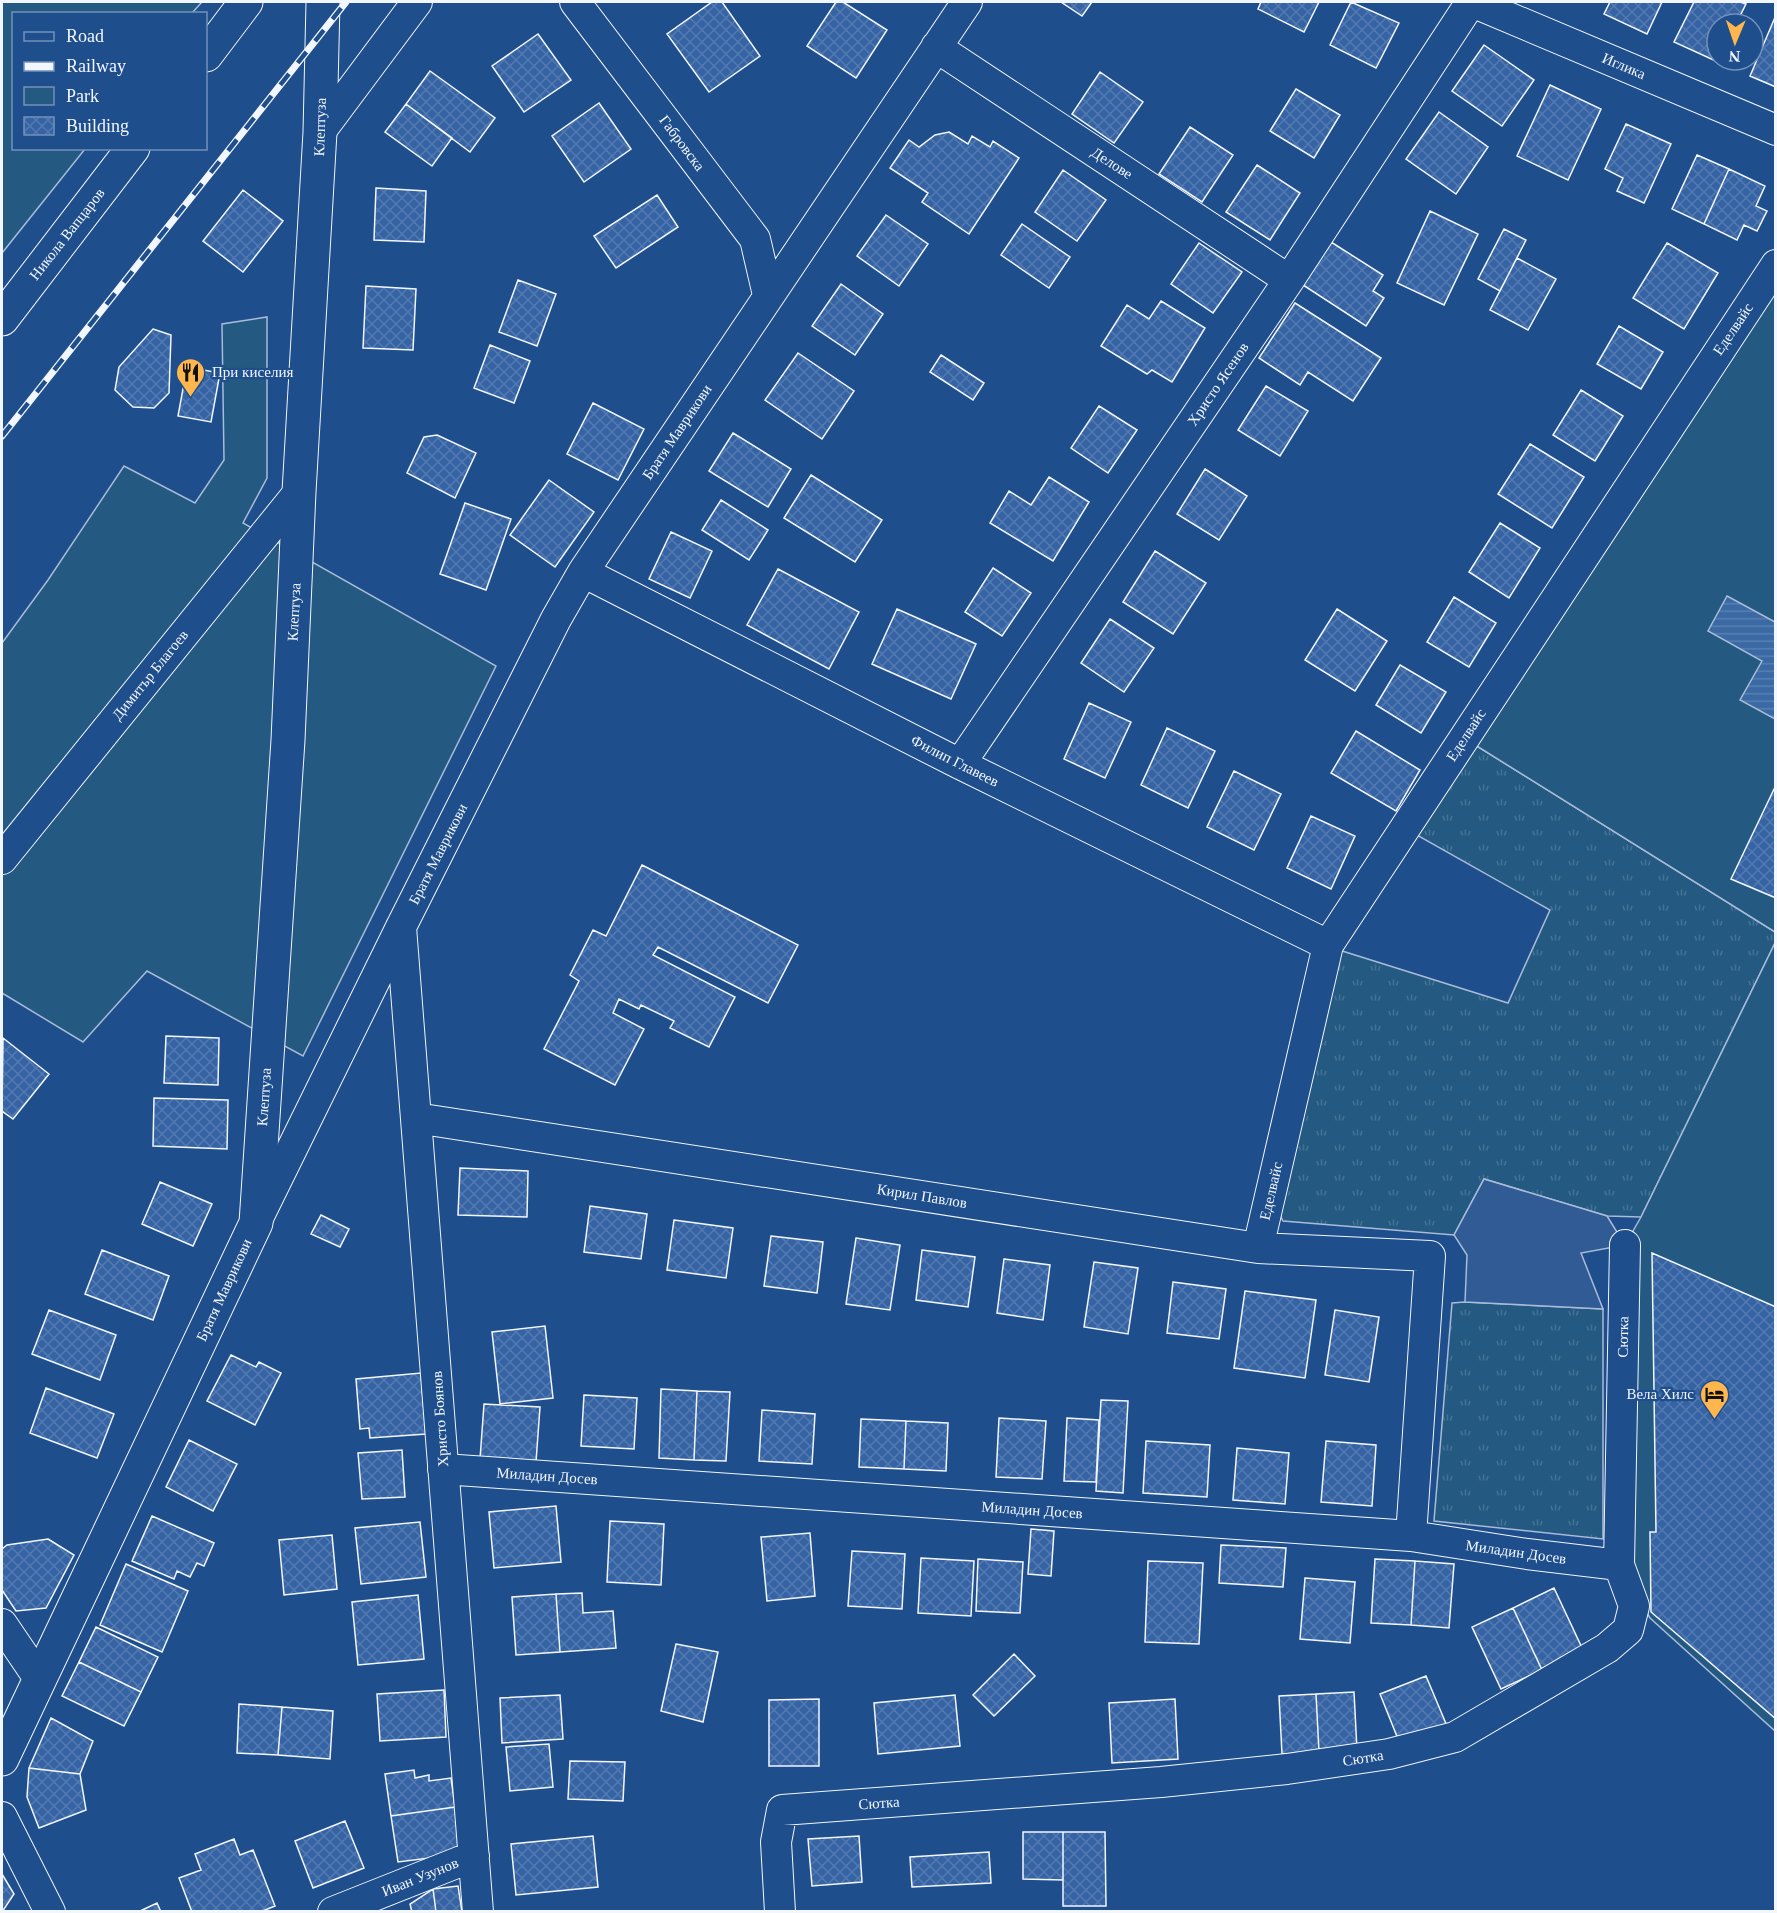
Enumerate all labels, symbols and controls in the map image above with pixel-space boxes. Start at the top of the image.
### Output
legend [12,12,207,150]
north arrow [1705,12,1765,72]
text: Road [66,26,104,46]
text: N [1728,48,1741,65]
street label: Иглика [1600,50,1648,82]
text: Railway [66,56,126,76]
text: Park [66,86,99,106]
street label: Клептуза [311,97,329,157]
street label: Габровска [656,112,708,174]
text: Building [66,116,129,136]
street label: Делове [1088,144,1136,182]
street label: Никола Вапцаров [26,185,108,283]
street label: Еделвайс [1710,300,1756,358]
street label: Христо Ясенов [1184,339,1252,429]
restaurant icon: При киселия [175,356,207,398]
place label: При киселия [212,364,293,380]
street label: Братя Маврикови [639,381,715,483]
street label: Клептуза [284,582,304,642]
street label: Димитър Благоев [109,627,191,723]
street label: Еделвайс [1443,706,1489,764]
street label: Филип Главеев [908,732,1002,790]
street label: Братя Маврикови [406,801,470,907]
street label: Клептуза [254,1067,274,1127]
street label: Еделвайс [1257,1160,1286,1222]
street label: Кирил Павлов [876,1181,968,1211]
street label: Братя Маврикови [193,1236,255,1344]
street label: Сютка [1615,1316,1631,1358]
street label: Христо Боянов [429,1371,451,1467]
hotel icon: Вела Хилс [1699,1378,1731,1420]
place label: Вела Хилс [1626,1386,1694,1402]
street label: Миладин Досев [496,1464,598,1488]
street label: Миладин Досев [981,1498,1083,1522]
street label: Миладин Досев [1465,1537,1567,1567]
street label: Сютка [1341,1747,1385,1769]
street label: Сютка [858,1794,900,1812]
street label: Иван Узунов [379,1854,461,1900]

